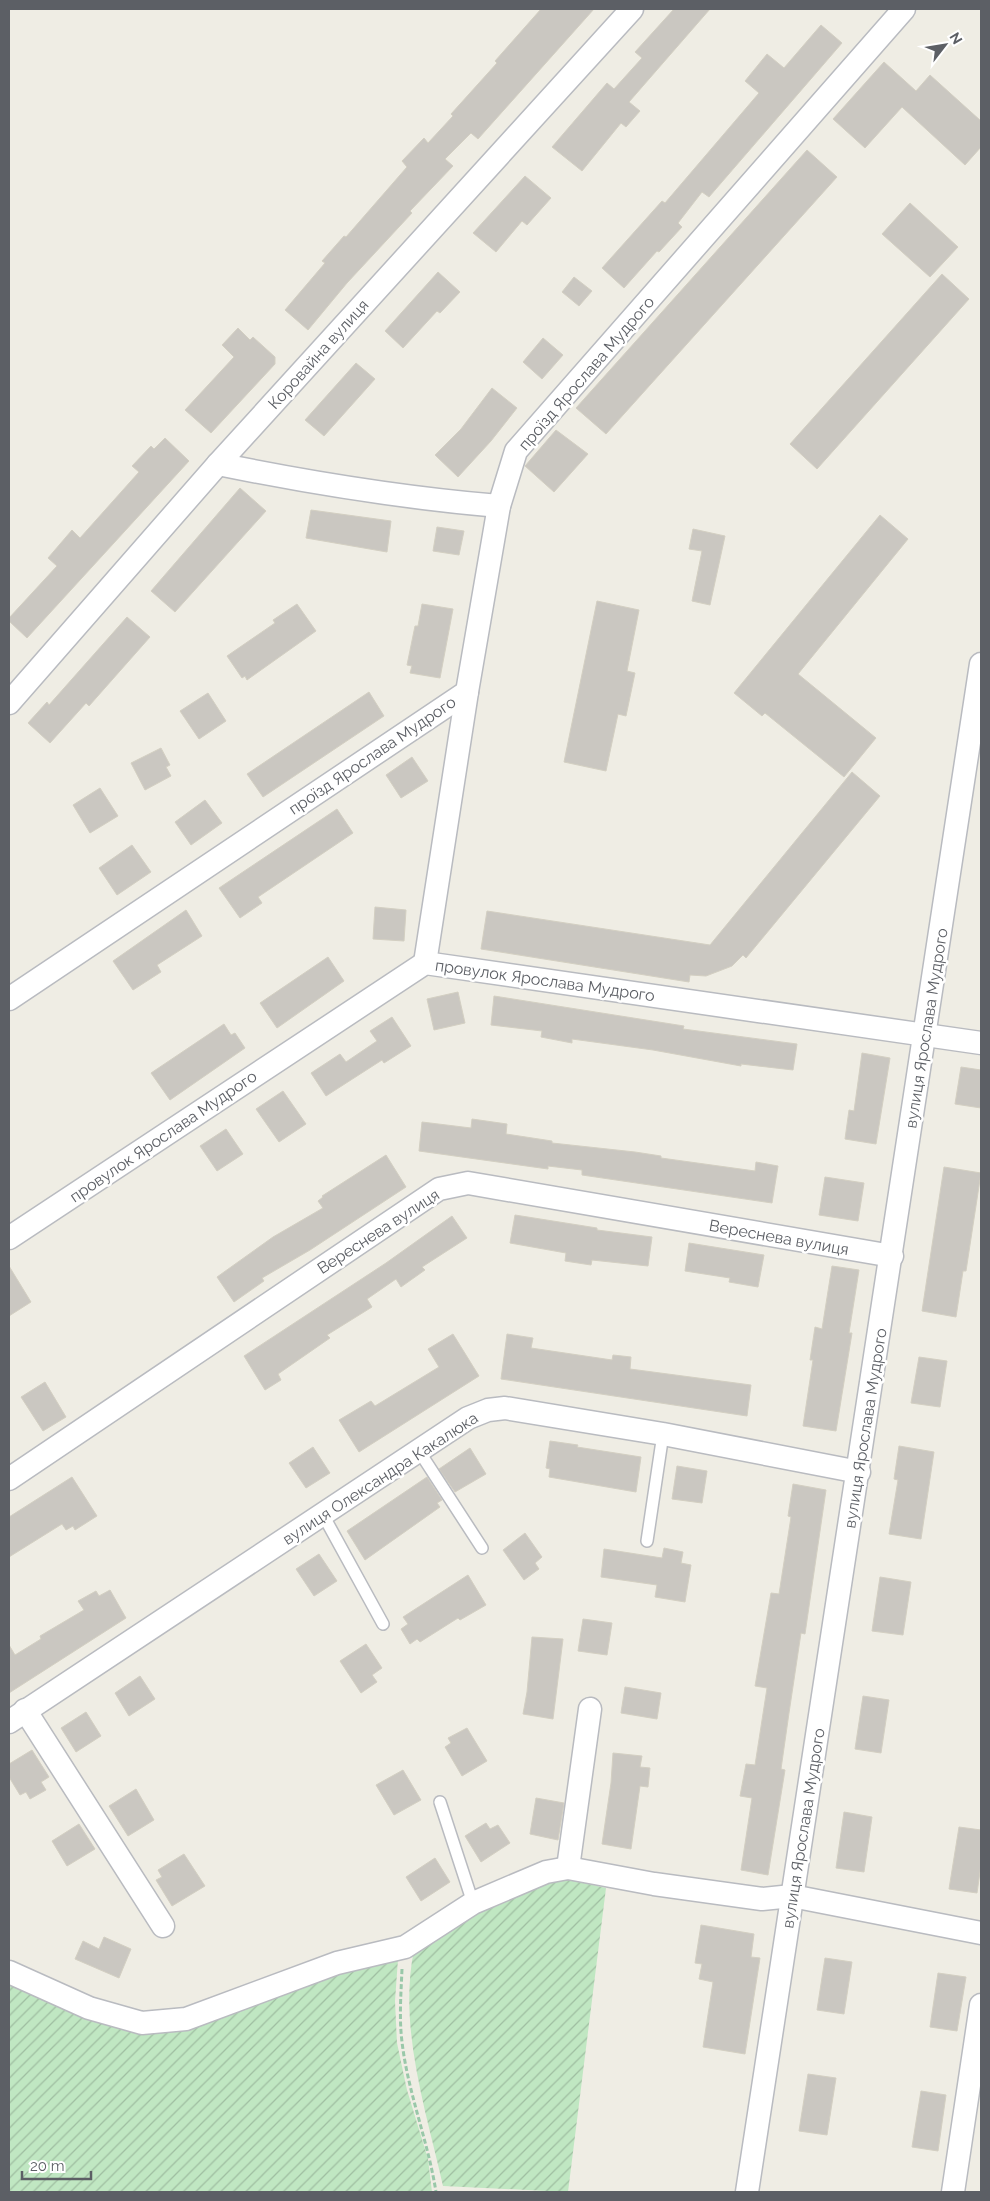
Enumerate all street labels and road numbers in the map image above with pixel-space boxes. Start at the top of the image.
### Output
street label: проїзд Ярослава Мудрого [514,293,658,454]
street label: Коровайна вулиця [264,296,373,413]
street label: проїзд Ярослава Мудрого [285,692,459,819]
street label: вулиця Ярослава Мудрого [901,927,952,1130]
street label: провулок Ярослава Мудрого [434,956,656,1005]
street label: провулок Ярослава Мудрого [66,1067,260,1206]
street label: Вереснева вулиця [314,1185,443,1278]
street label: Вереснева вулиця [708,1216,850,1259]
street label: вулиця Ярослава Мудрого [840,1327,891,1530]
street label: вулиця Олександра Какалюка [279,1408,482,1549]
street label: вулиця Ярослава Мудрого [778,1727,829,1930]

